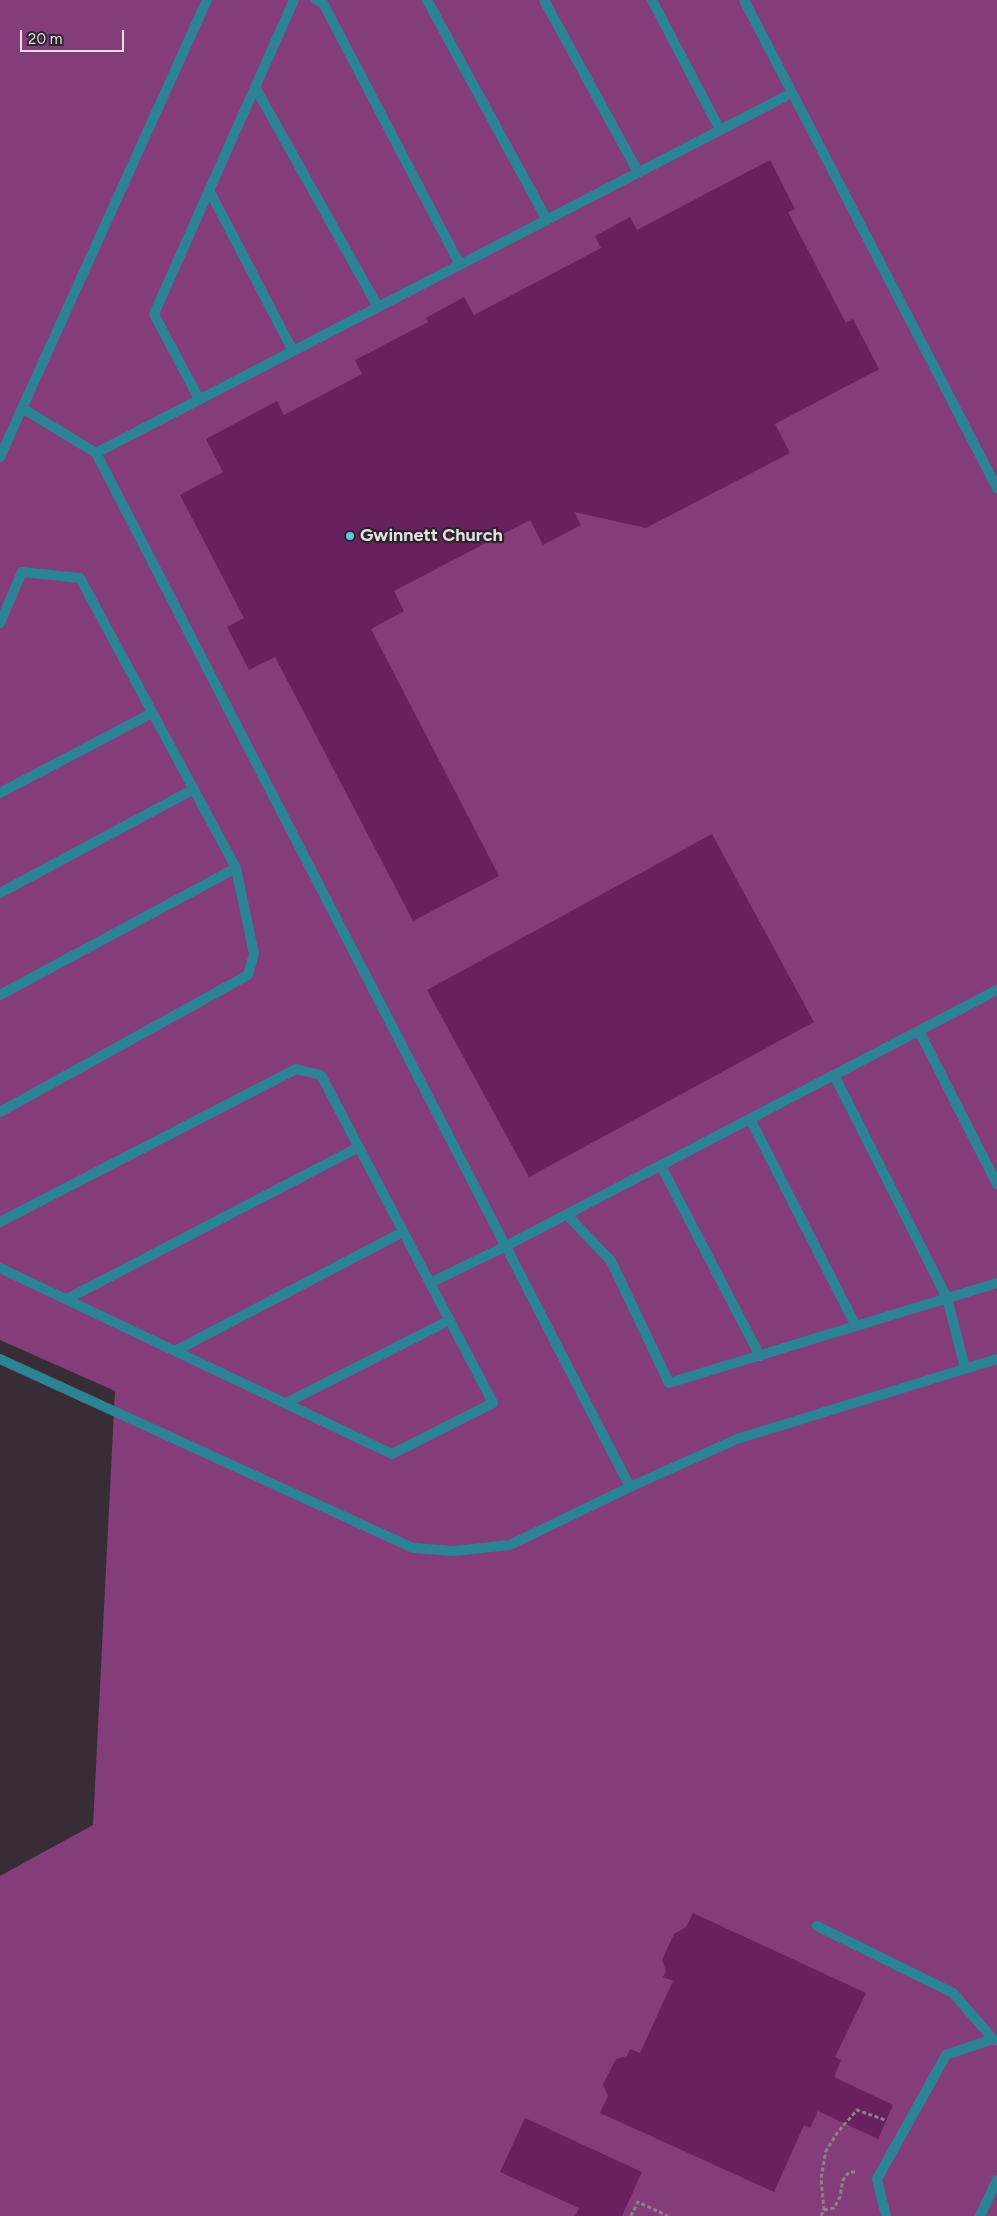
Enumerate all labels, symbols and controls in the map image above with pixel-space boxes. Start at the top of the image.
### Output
scale bar [22,20,126,52]
text: 20 m [28,30,62,48]
place label: Gwinnett Church [360,525,503,547]
marker: Gwinnett Church [344,530,356,542]

